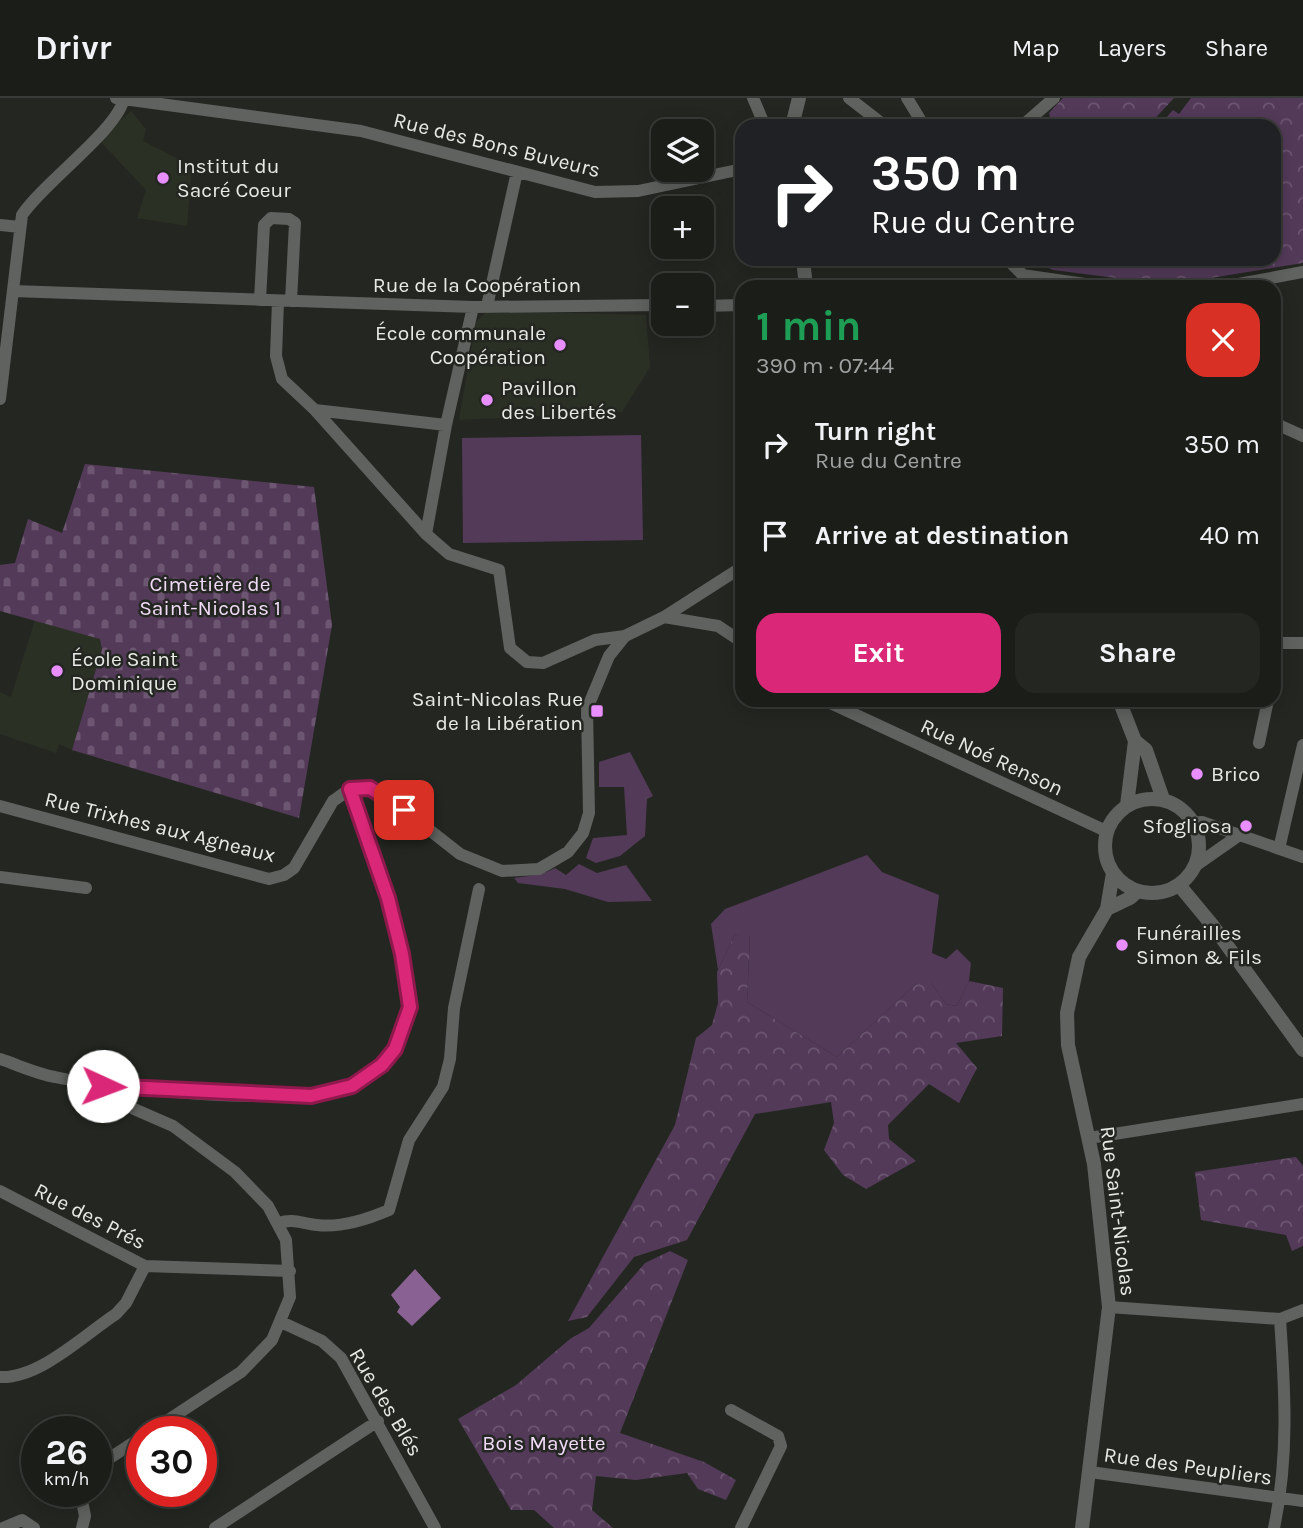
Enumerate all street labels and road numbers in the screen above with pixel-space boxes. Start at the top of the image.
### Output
street label: Rue des Bons Buveurs [391,108,603,182]
street label: Rue de la Coopération [373,273,581,297]
street label: Rue Noé Renson [917,713,1067,801]
street label: Rue Trixhes aux Agneaux [42,787,278,867]
street label: Rue Saint-Nicolas [1096,1125,1140,1297]
street label: Rue des Prés [30,1178,150,1254]
street label: Rue des Blés [344,1344,428,1460]
street label: Rue des Peupliers [1102,1442,1274,1490]

